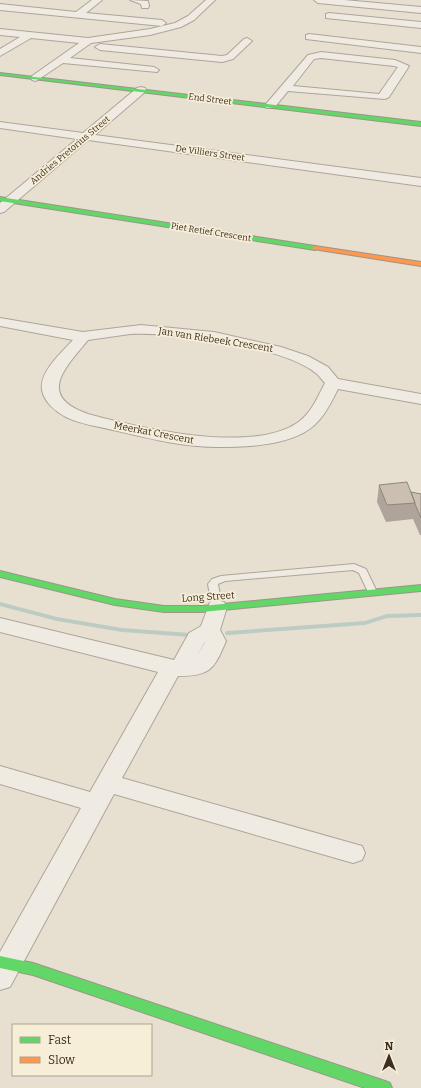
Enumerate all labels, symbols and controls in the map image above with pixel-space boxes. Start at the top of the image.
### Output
street label: End Street [188,91,233,107]
street label: Andries Pretorius Street [28,113,112,186]
street label: De Villiers Street [175,143,246,163]
street label: Piet Retief Crescent [170,221,253,243]
street label: Jan van Riebeek Crescent [157,325,274,355]
street label: Meerkat Crescent [113,419,195,447]
street label: Long Street [181,589,235,605]
legend [12,1024,152,1076]
text: Fast [48,1033,72,1047]
north arrow [369,1036,409,1076]
text: N [385,1040,394,1053]
text: Slow [48,1053,75,1067]

